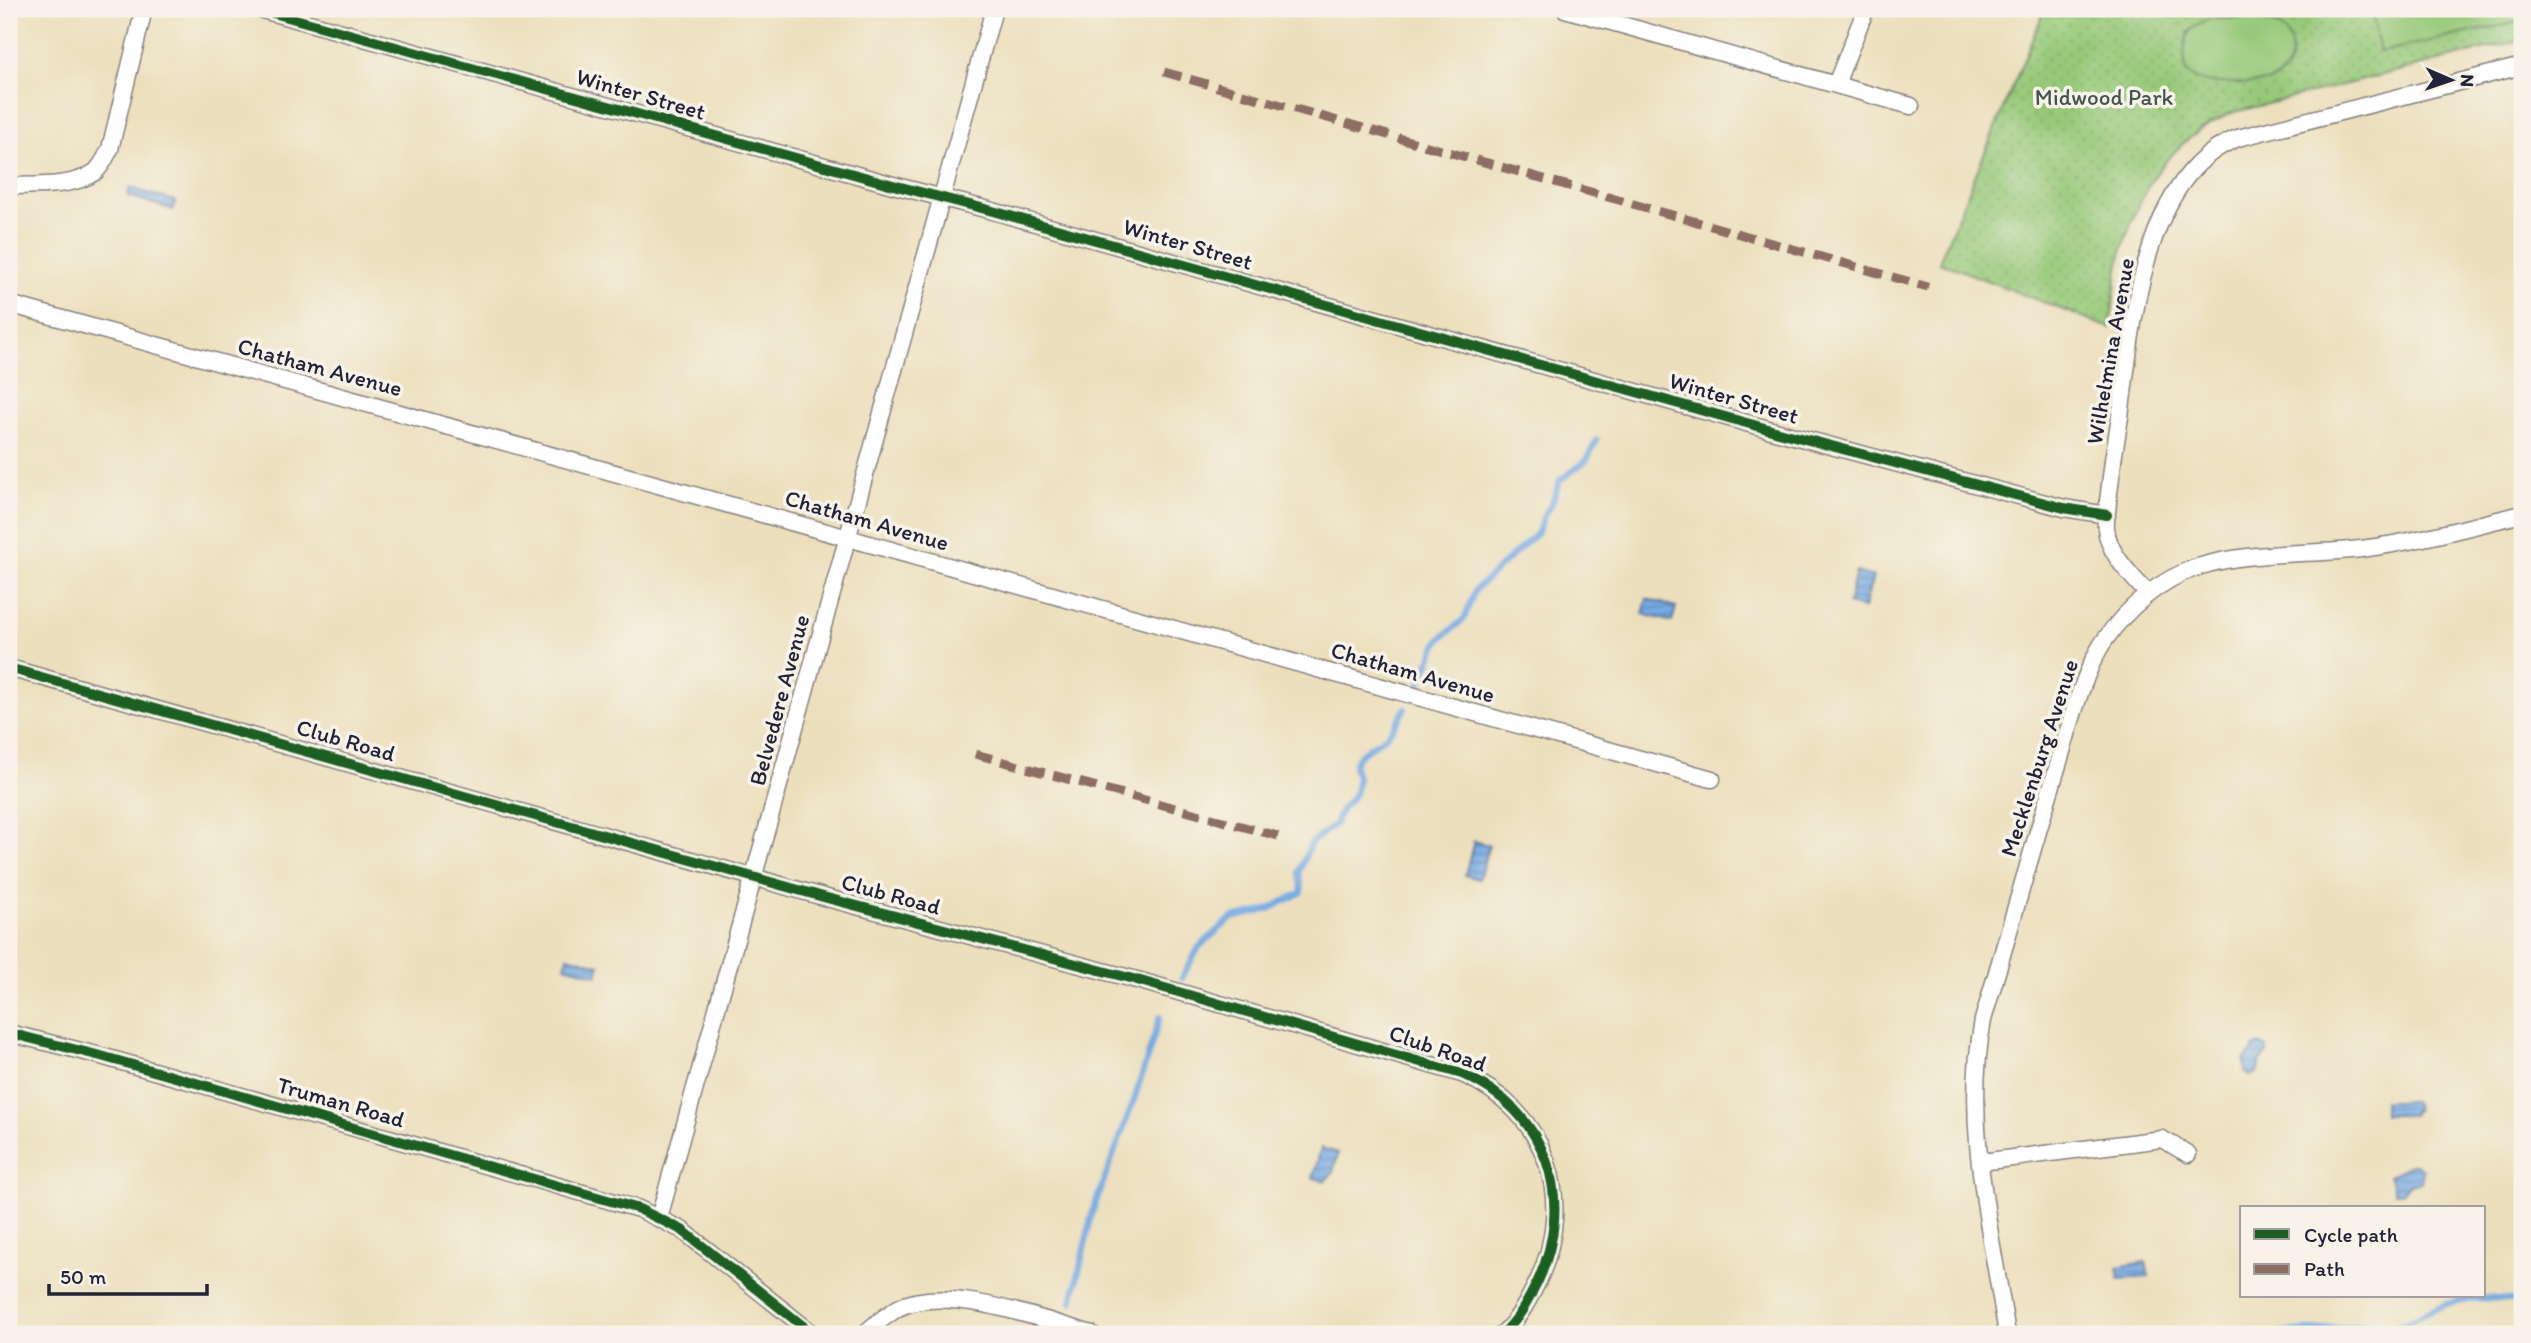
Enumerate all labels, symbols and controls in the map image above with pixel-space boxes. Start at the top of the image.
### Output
north arrow [2416,46,2486,116]
street label: Winter Street [573,62,709,126]
text: N [2456,74,2479,87]
park label: Midwood Park [2035,83,2174,111]
street label: Winter Street [1120,212,1256,276]
street label: Wilhelmina Avenue [2080,256,2140,446]
street label: Chatham Avenue [235,332,405,402]
street label: Winter Street [1666,366,1802,430]
street label: Chatham Avenue [782,483,952,557]
street label: Belvedere Avenue [743,611,815,789]
street label: Chatham Avenue [1328,635,1498,709]
street label: Mecklenburg Avenue [1994,656,2084,860]
street label: Club Road [293,713,399,768]
street label: Club Road [838,867,944,921]
street label: Club Road [1385,1018,1491,1078]
street label: Truman Road [274,1070,408,1134]
legend [2240,1206,2486,1298]
text: Cycle path [2304,1222,2398,1247]
scale bar [49,1252,206,1296]
text: Path [2304,1256,2345,1281]
text: 50 m [60,1264,107,1289]

